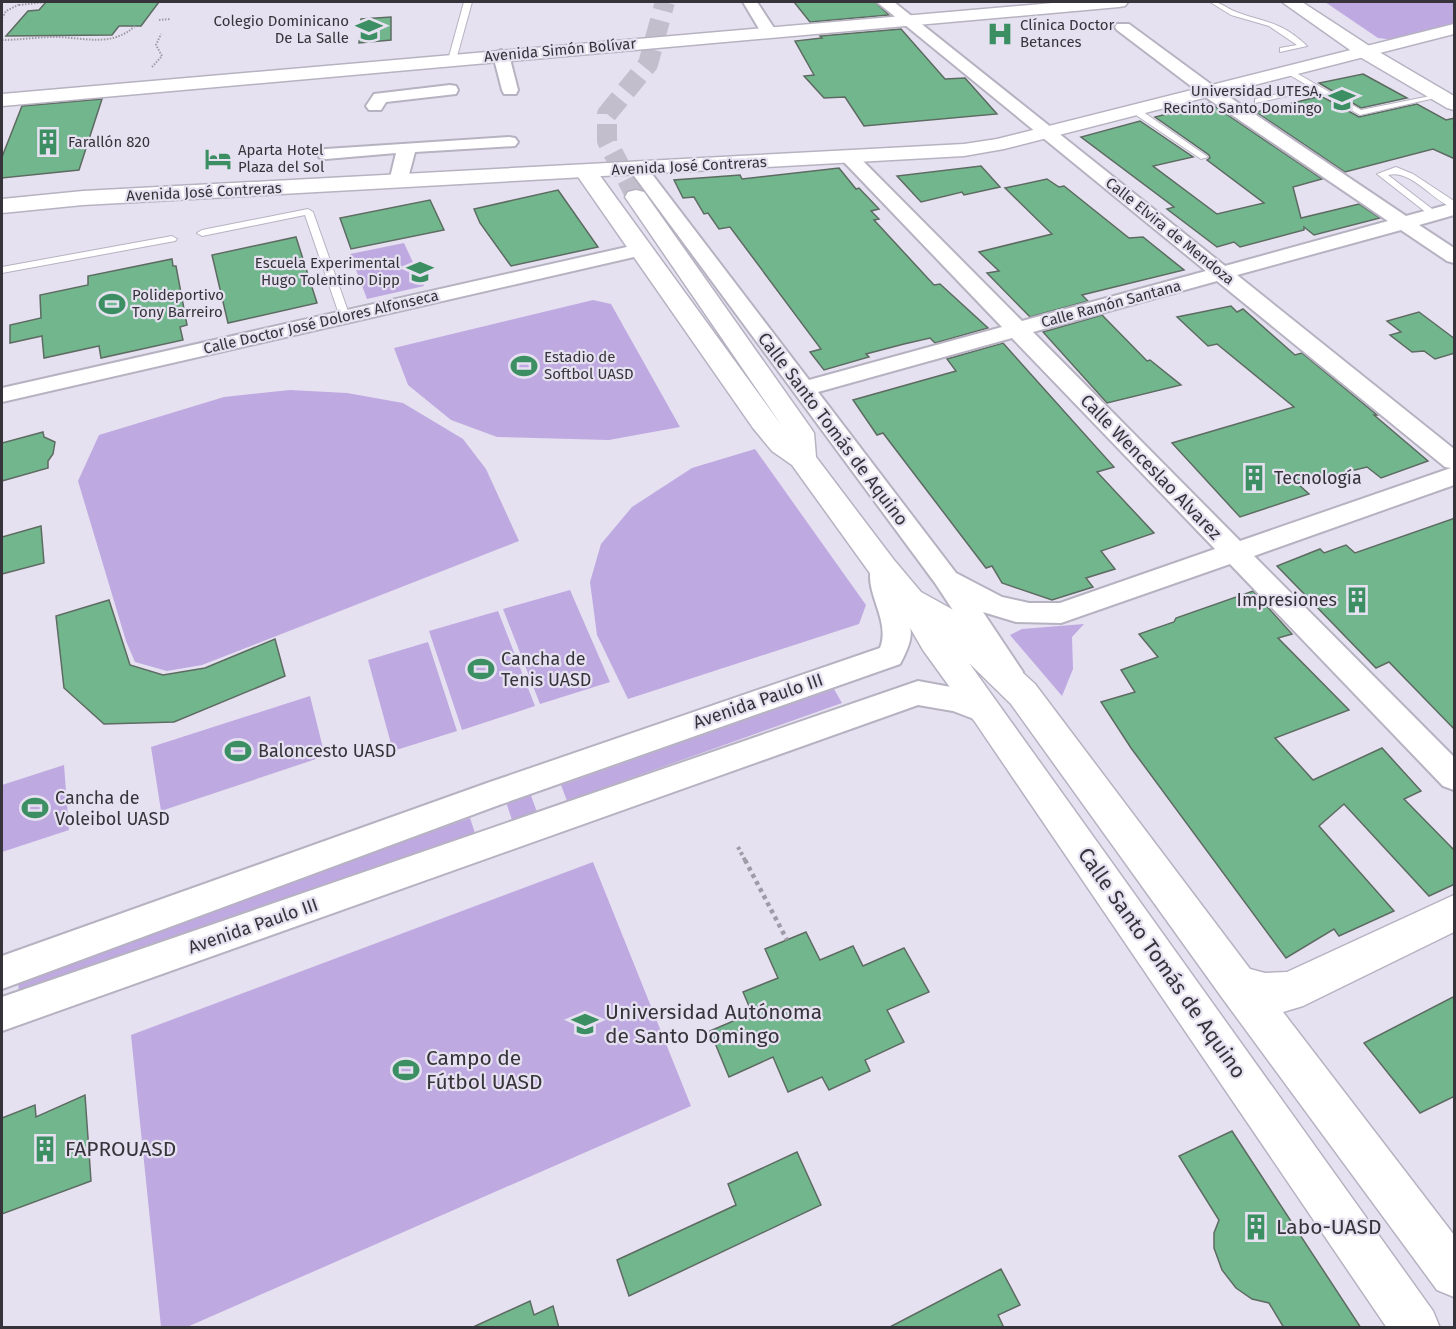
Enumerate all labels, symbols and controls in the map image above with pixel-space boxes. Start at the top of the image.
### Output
place label: Colegio Dominicano De La Salle [214,12,349,47]
school or university icon: Colegio Dominicano De La Salle [354,15,384,45]
place label: Clínica Doctor Betances [1020,16,1115,51]
hospital icon: Clínica Doctor Betances [985,19,1015,49]
street label: Avenida Simón Bolívar [483,34,637,66]
place label: Universidad UTESA, Recinto Santo Domingo [1163,82,1322,117]
school or university icon: Universidad UTESA, Recinto Santo Domingo [1327,85,1357,115]
building icon: Farallón 820 [33,127,63,157]
place label: Farallón 820 [68,133,150,151]
place label: Aparta Hotel Plaza del Sol [238,141,325,176]
hotel icon: Aparta Hotel Plaza del Sol [203,144,233,174]
street label: Avenida José Contreras [611,153,767,179]
street label: Calle Elvira de Mendoza [1102,174,1238,288]
street label: Avenida José Contreras [126,179,282,205]
place label: Escuela Experimental Hugo Tolentino Dipp [255,254,401,289]
school or university icon: Escuela Experimental Hugo Tolentino Dipp [405,257,435,287]
street label: Calle Ramón Santana [1039,277,1183,331]
place label: Polideportivo Tony Barreiro [132,286,224,321]
street label: Calle Doctor José Dolores Alfonseca [202,286,440,358]
sports icon: Polideportivo Tony Barreiro [97,289,127,319]
street label: Calle Santo Tomás de Aquino [753,328,913,530]
place label: Estadio de Softbol UASD [544,348,634,383]
sports icon: Estadio de Softbol UASD [509,351,539,381]
street label: Calle Wenceslao Alvarez [1076,390,1226,545]
building icon: Tecnología [1239,463,1269,493]
place label: Tecnología [1274,467,1362,489]
building icon: Impresiones [1342,585,1372,615]
place label: Impresiones [1237,589,1337,611]
place label: Cancha de Tenis UASD [501,648,591,691]
sports icon: Cancha de Tenis UASD [466,654,496,684]
street label: Avenida Paulo III [690,668,826,734]
sports icon: Baloncesto UASD [223,736,253,766]
place label: Baloncesto UASD [258,740,396,762]
place label: Cancha de Voleibol UASD [55,787,170,830]
sports icon: Cancha de Voleibol UASD [20,793,50,823]
street label: Calle Santo Tomás de Aquino [1072,843,1252,1083]
street label: Avenida Paulo III [185,893,321,959]
place label: Universidad Autónoma de Santo Domingo [605,999,822,1049]
school or university icon: Universidad Autónoma de Santo Domingo [570,1009,600,1039]
place label: Campo de Fútbol UASD [426,1045,543,1095]
sports icon: Campo de Fútbol UASD [391,1055,421,1085]
building icon: FAPROUASD [30,1134,60,1164]
place label: FAPROUASD [65,1136,176,1162]
building icon: Labo-UASD [1241,1212,1271,1242]
place label: Labo-UASD [1276,1214,1382,1240]

